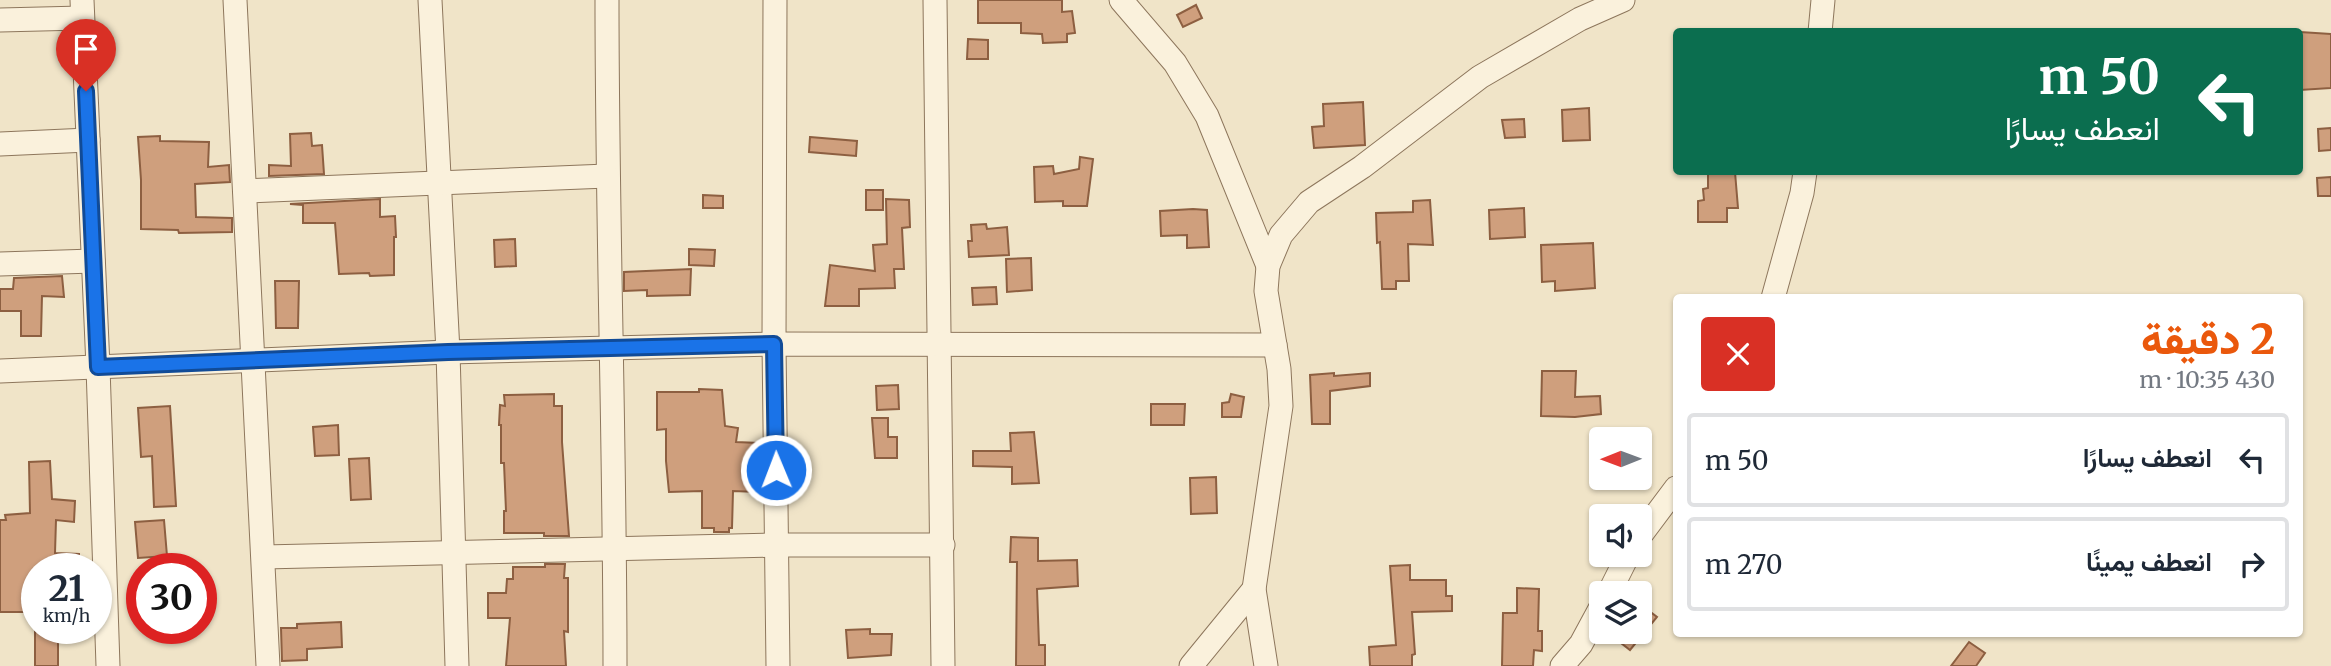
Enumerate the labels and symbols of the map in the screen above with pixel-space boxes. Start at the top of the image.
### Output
pin [56,19,116,91]
north arrow [1589,427,1652,490]
position arrow [739,433,813,507]
speed limit sign: 30 [126,553,217,644]

